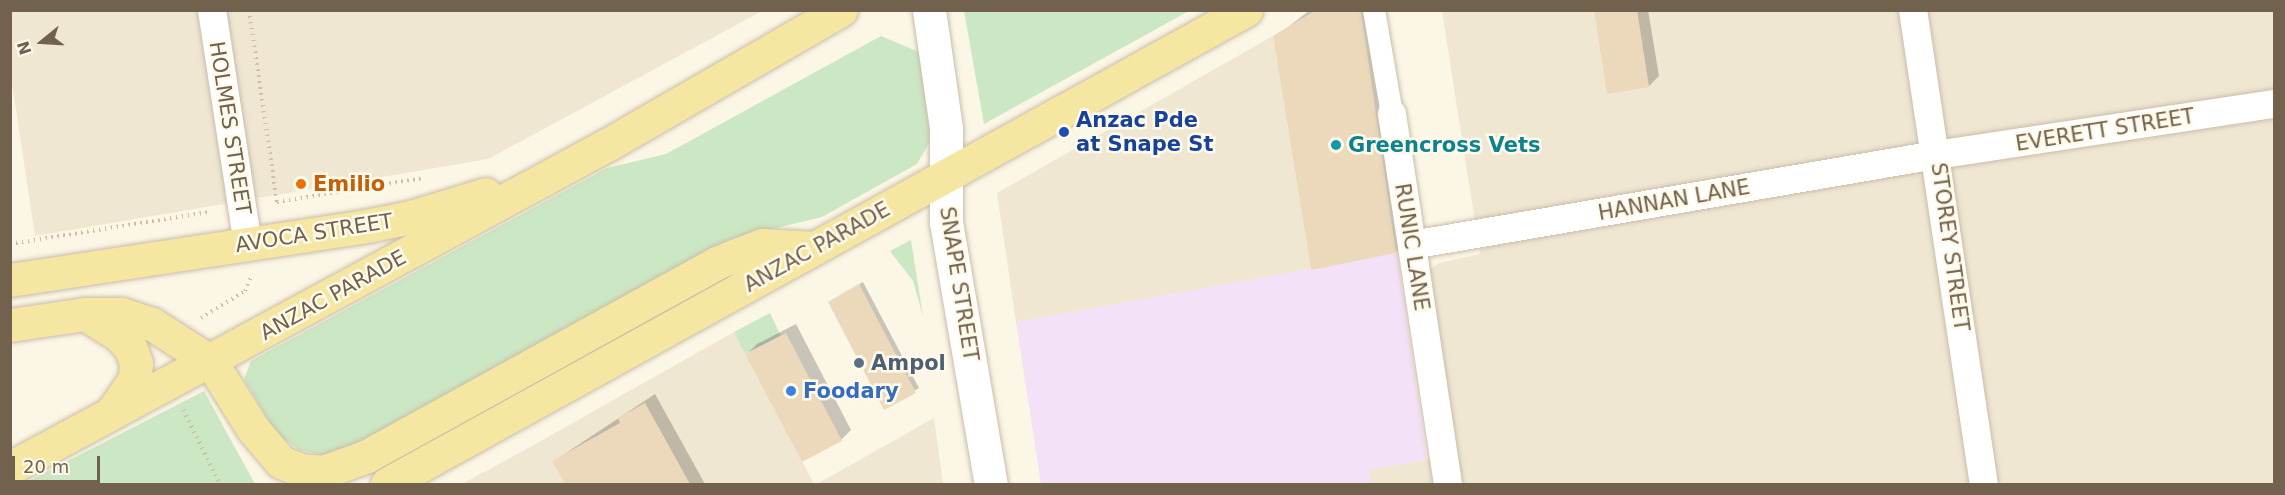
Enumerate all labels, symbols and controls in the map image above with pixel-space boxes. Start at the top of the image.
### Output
north arrow [12,12,72,72]
text: N [13,38,36,57]
street label: HOLMES STREET [204,39,256,217]
street label: EVERETT STREET [2014,103,2196,157]
place label: Anzac Pde at Snape St [1076,107,1214,157]
marker: Anzac Pde at Snape St [1057,125,1071,139]
place label: Greencross Vets [1348,132,1540,158]
marker: Greencross Vets [1329,138,1343,152]
street label: STOREY STREET [1926,161,1974,333]
place label: Emilio [313,171,385,197]
street label: HANNAN LANE [1596,174,1752,226]
marker: Emilio [294,177,308,191]
street label: RUNIC LANE [1389,181,1435,313]
street label: ANZAC PARADE [740,196,894,298]
street label: SNAPE STREET [934,205,984,363]
street label: AVOCA STREET [233,208,395,258]
street label: ANZAC PARADE [256,244,410,346]
place label: Ampol [871,350,946,376]
marker: Ampol [852,356,866,370]
place label: Foodary [803,378,899,404]
marker: Foodary [784,384,798,398]
scale bar [15,444,104,482]
text: 20 m [23,456,69,477]

